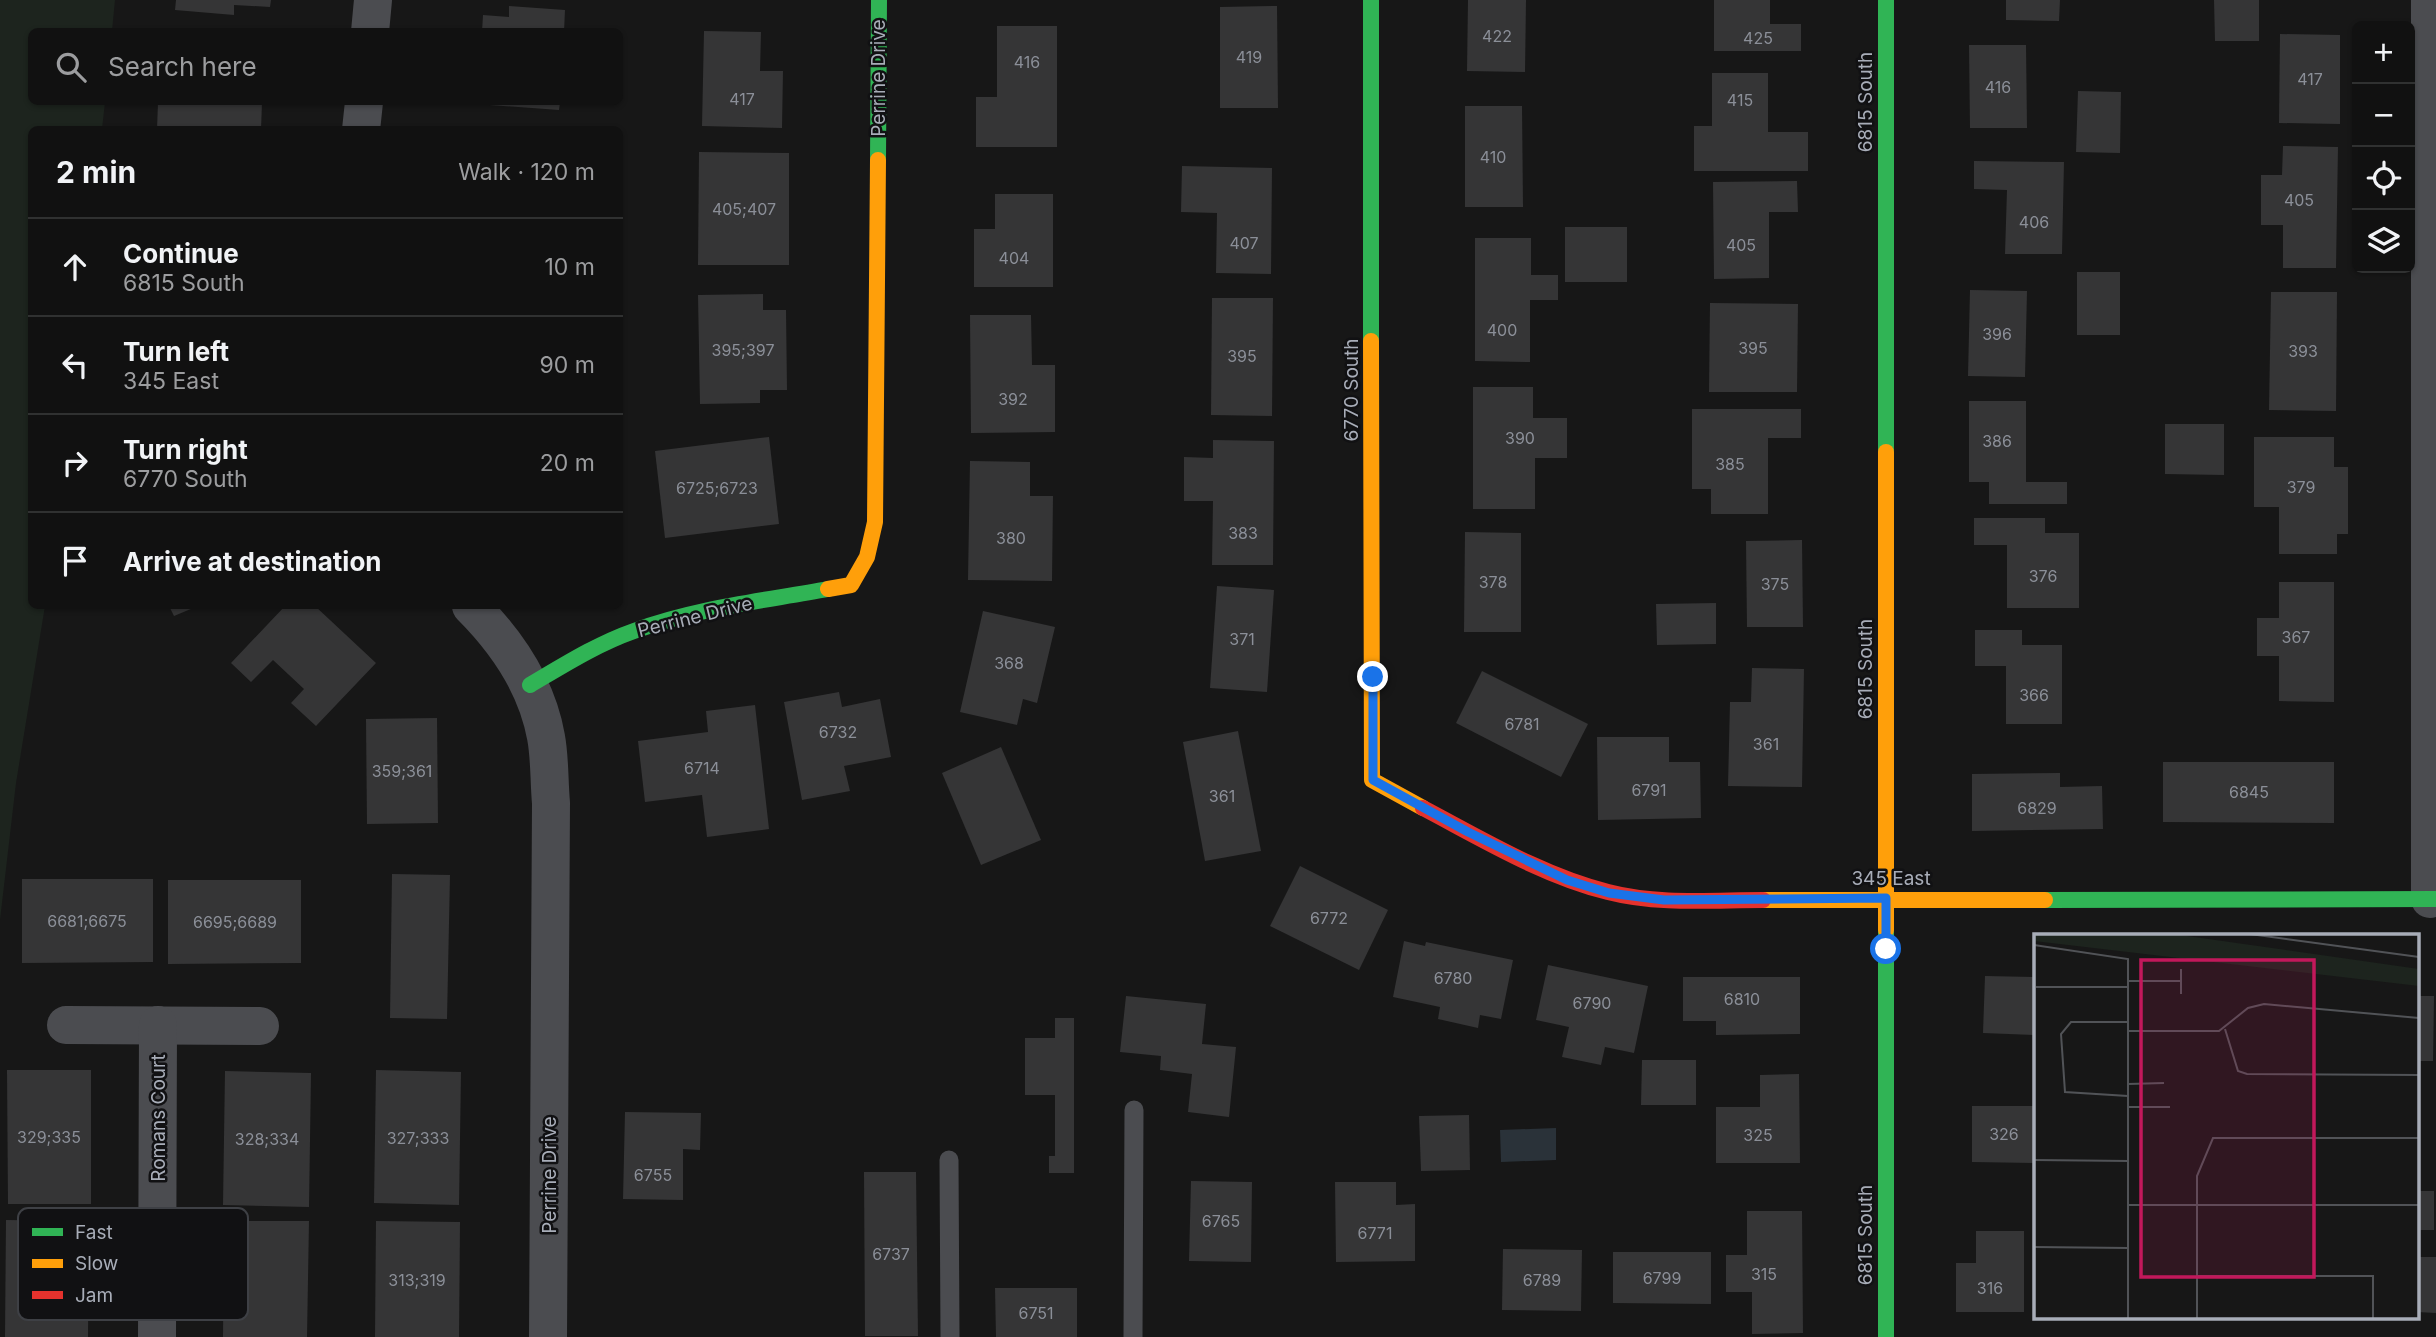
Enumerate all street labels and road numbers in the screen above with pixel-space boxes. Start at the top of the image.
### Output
street label: Perrine Drive [867,19,890,137]
street label: 6815 South [1854,52,1877,152]
street label: 6770 South [1340,339,1363,441]
street label: Perrine Drive [635,592,755,642]
street label: 6815 South [1854,619,1877,719]
street label: 345 East [1851,867,1931,890]
street label: Romans Court [147,1054,170,1182]
street label: Perrine Drive [538,1116,561,1234]
street label: 6815 South [1854,1185,1877,1285]

